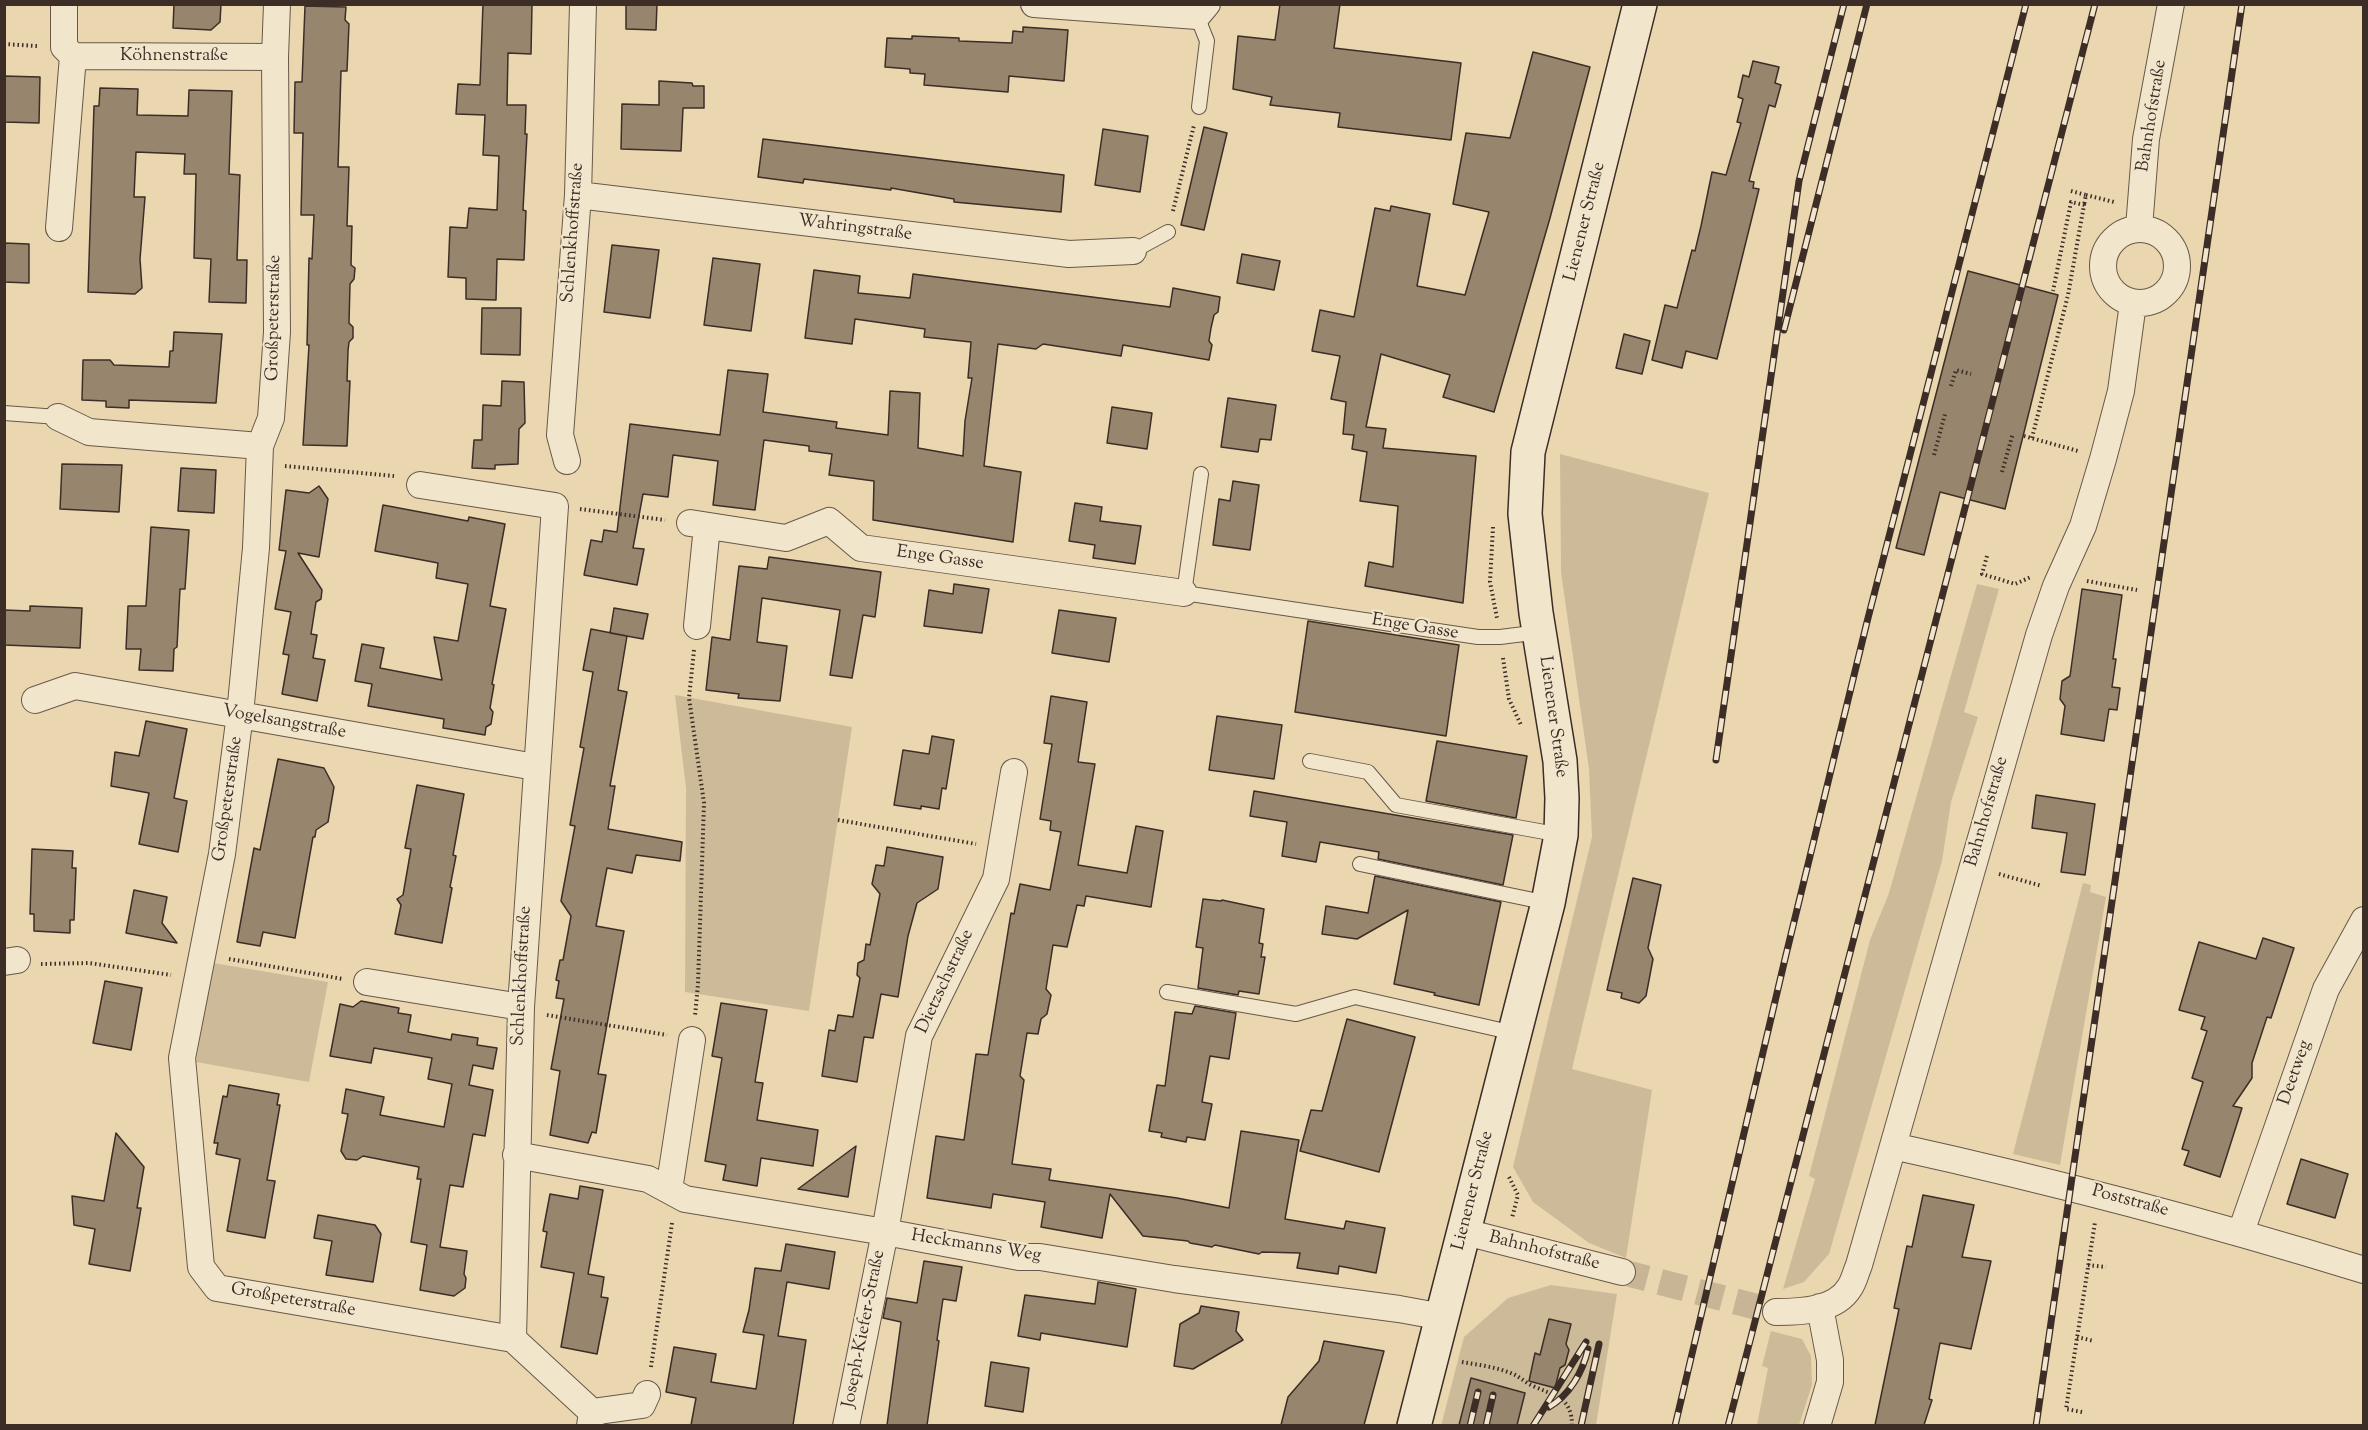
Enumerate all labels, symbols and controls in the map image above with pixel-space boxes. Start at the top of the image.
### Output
street label: Köhnenstraße [120,46,228,68]
street label: Bahnhofstraße [2133,58,2173,174]
street label: Lienener Straße [1561,160,1611,284]
street label: Schlenkhoffstraße [558,162,590,304]
street label: Wahringstraße [797,211,913,247]
street label: Großpeterstraße [263,255,287,381]
street label: Enge Gasse [895,542,985,576]
street label: Enge Gasse [1370,610,1460,646]
street label: Lienener Straße [1533,655,1571,779]
street label: Vogelsangstraße [220,701,348,745]
street label: Großpeterstraße [210,735,248,863]
street label: Bahnhofstraße [1962,755,2014,869]
street label: Schlenkhoffstraße [509,905,537,1047]
street label: Dietzschstraße [912,927,980,1037]
street label: Deetweg [2275,1038,2317,1108]
street label: Lienener Straße [1449,1129,1499,1253]
street label: Poststraße [2089,1181,2171,1223]
street label: Heckmanns Weg [909,1226,1043,1268]
street label: Bahnhofstraße [1486,1228,1602,1276]
street label: Joseph-Kiefer-Straße [839,1248,891,1410]
street label: Großpeterstraße [229,1279,357,1323]

